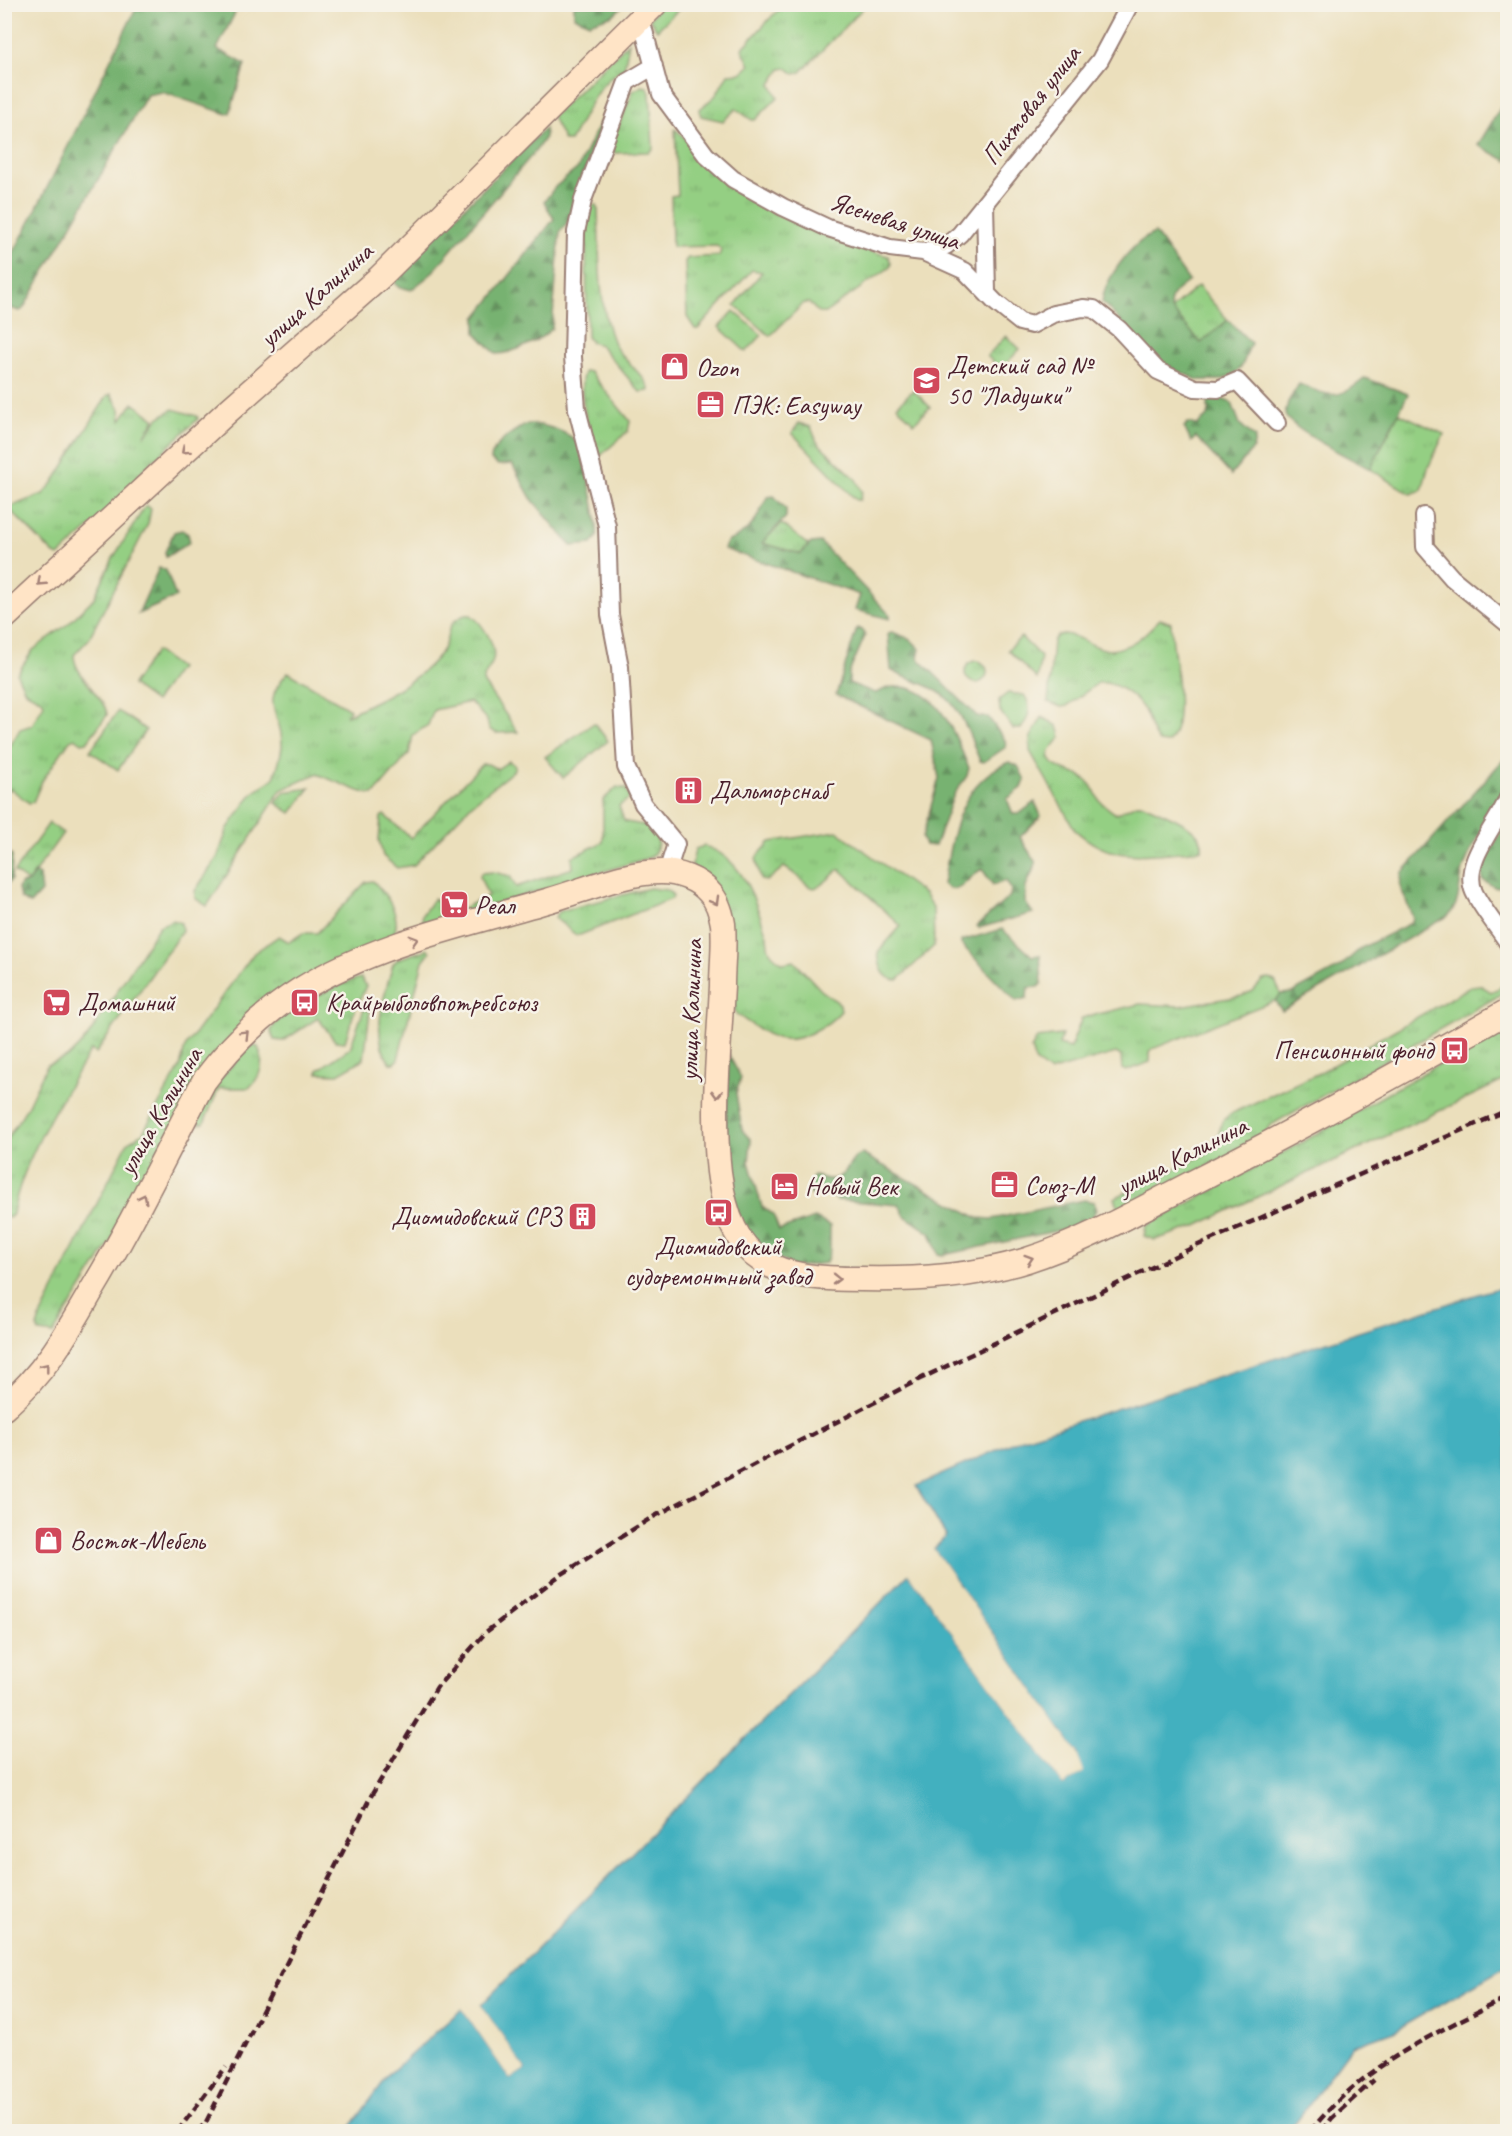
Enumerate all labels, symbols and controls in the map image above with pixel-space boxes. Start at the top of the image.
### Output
street label: Пихтовая улица [974,37,1089,171]
street label: Ясеневая улица [826,185,965,258]
street label: улица Калинина [251,234,381,356]
place label: Детский сад № 50 "Ладушки" [947,349,1095,412]
shop icon: Ozon [659,351,691,383]
place label: Ozon [696,351,739,384]
school or university icon: Детский сад № 50 "Ладушки" [910,364,942,396]
office icon: ПЭК: Easyway [695,389,727,421]
place label: ПЭК: Easyway [732,389,862,422]
one-way arrow [181,443,191,454]
one-way arrow [38,575,49,586]
building icon: Дальморснаб [673,774,705,806]
place label: Дальморснаб [710,774,835,807]
supermarket icon: Реал [438,889,470,921]
place label: Реал [475,889,516,922]
one-way arrow [708,895,719,905]
one-way arrow [408,934,419,947]
street label: улица Калинина [672,937,710,1084]
supermarket icon: Домашний [41,986,73,1018]
place label: Домашний [78,986,177,1019]
bus stop icon: Крайрыболовпотребсоюз [289,986,321,1018]
place label: Крайрыболовпотребсоюз [326,986,539,1019]
one-way arrow [238,1030,249,1041]
place label: Пенсионный фонд [1274,1034,1435,1067]
bus stop icon: Пенсионный фонд [1438,1034,1470,1066]
street label: улица Калинина [109,1040,211,1182]
one-way arrow [711,1090,723,1099]
street label: улица Калинина [1109,1108,1254,1204]
office icon: Союз-М [988,1169,1020,1201]
place label: Союз-М [1025,1169,1096,1203]
hotel icon: Новый Век [768,1170,800,1202]
place label: Новый Век [805,1170,900,1203]
one-way arrow [135,1193,147,1204]
bus stop icon: Диомидовский судоремонтный завод [702,1196,734,1228]
place label: Диомидовский СРЗ [391,1200,563,1233]
building icon: Диомидовский СРЗ [567,1200,599,1232]
place label: Диомидовский судоремонтный завод [625,1230,814,1294]
one-way arrow [1023,1253,1034,1266]
one-way arrow [832,1273,841,1285]
one-way arrow [38,1362,49,1373]
shop icon: Восток-Мебель [33,1524,65,1556]
place label: Восток-Мебель [70,1524,207,1557]

